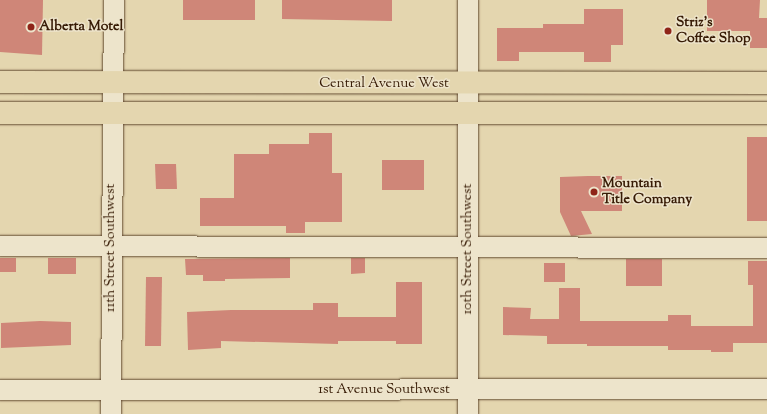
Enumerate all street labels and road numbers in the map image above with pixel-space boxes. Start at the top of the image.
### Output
street label: Central Avenue West [319,76,449,92]
street label: 11th Street Southwest [103,184,119,312]
street label: 10th Street Southwest [460,184,476,314]
street label: 1st Avenue Southwest [318,382,450,398]

